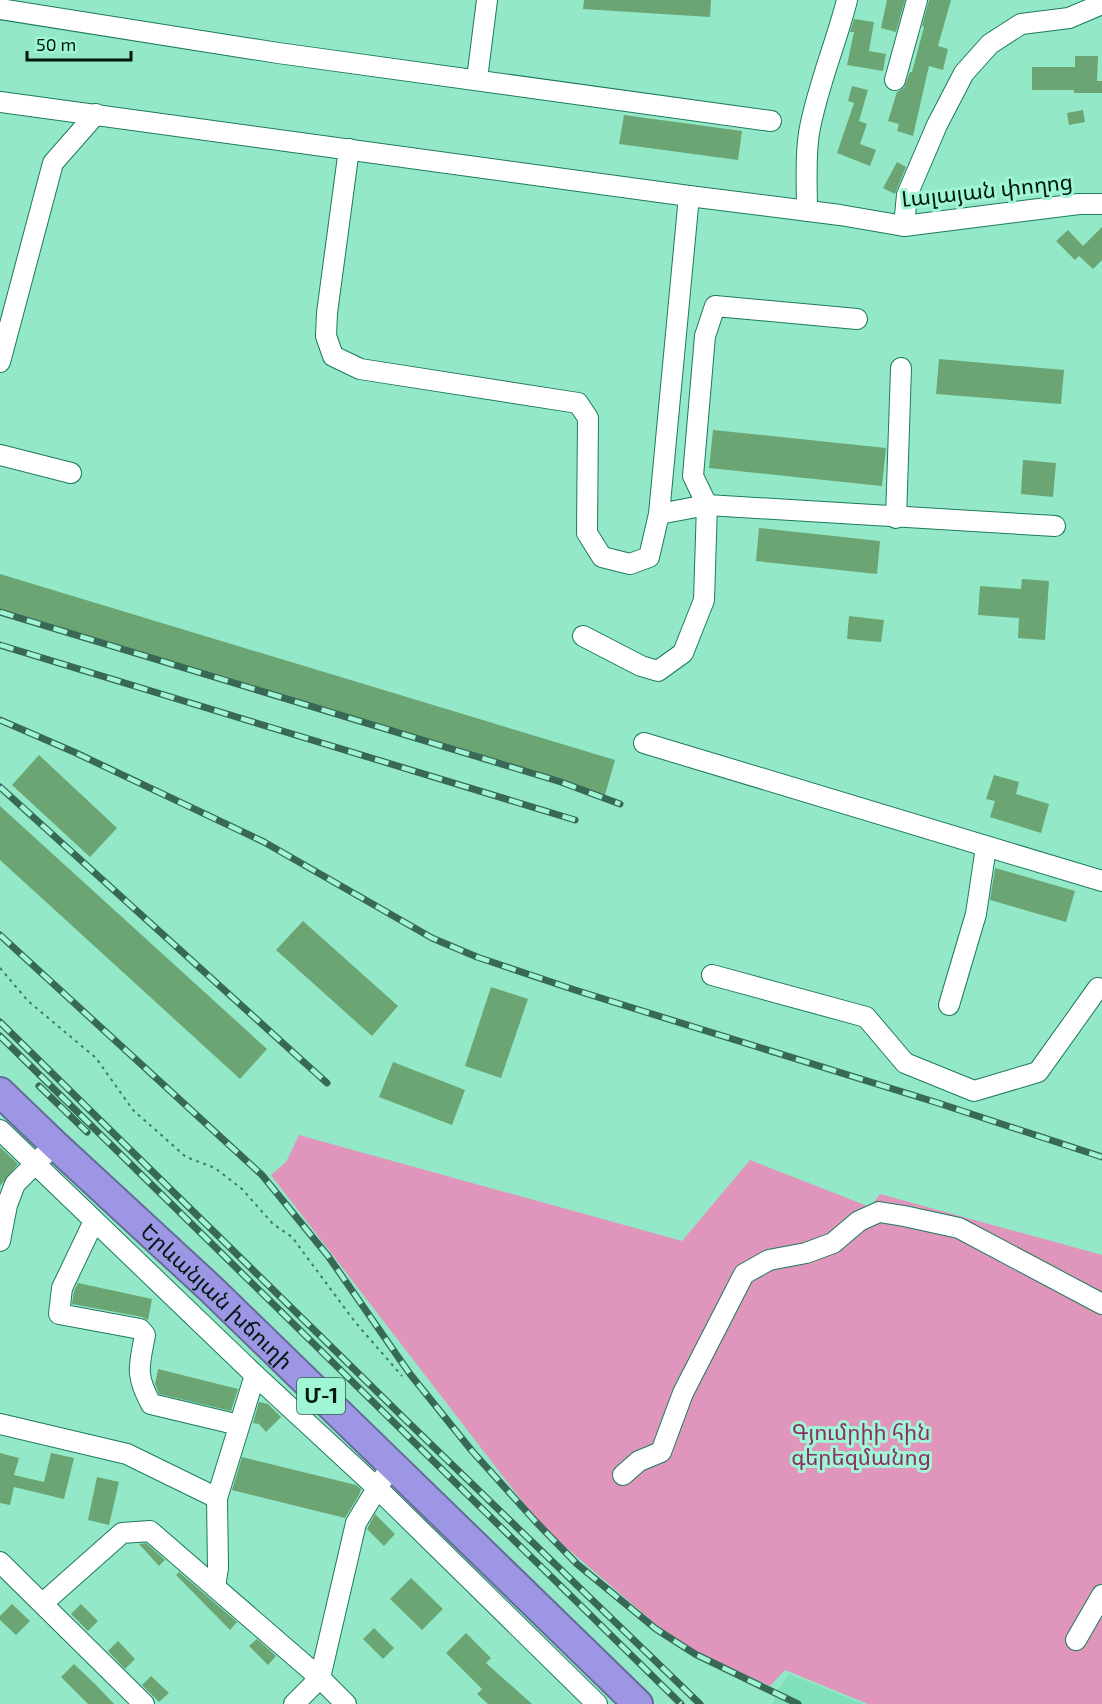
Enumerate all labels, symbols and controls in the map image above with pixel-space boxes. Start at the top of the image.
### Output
scale bar [27,24,130,62]
text: 50 m [36,33,76,55]
street label: Լալայան փողոց [900,167,1074,212]
street label: Երևանյան խճուղի [136,1217,299,1374]
road number: Մ-1 [297,1378,345,1414]
park label: Գյումրիի հին գերեզմանոց [791,1418,931,1470]

